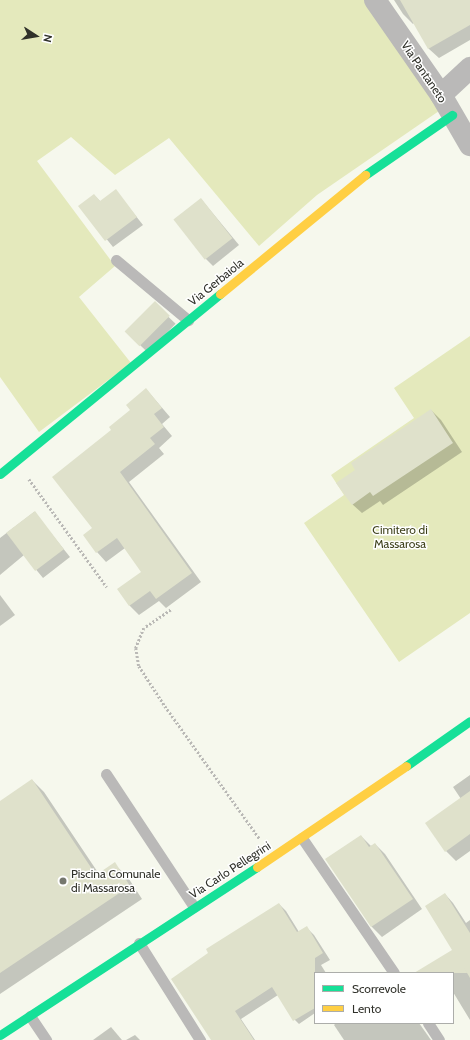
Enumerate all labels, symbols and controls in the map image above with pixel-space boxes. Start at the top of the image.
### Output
north arrow [16,16,56,56]
text: N [40,33,55,44]
street label: Via Pantaneto [398,38,450,106]
street label: Via Gerbaiola [185,255,247,309]
park label: Cimitero di Massarosa [372,523,428,551]
street label: Via Carlo Pellegrini [187,838,273,902]
place label: Piscina Comunale di Massarosa [71,867,160,895]
marker: Piscina Comunale di Massarosa [58,876,68,886]
legend [314,972,454,1024]
text: Scorrevole [352,981,406,996]
text: Lento [352,1001,381,1016]

